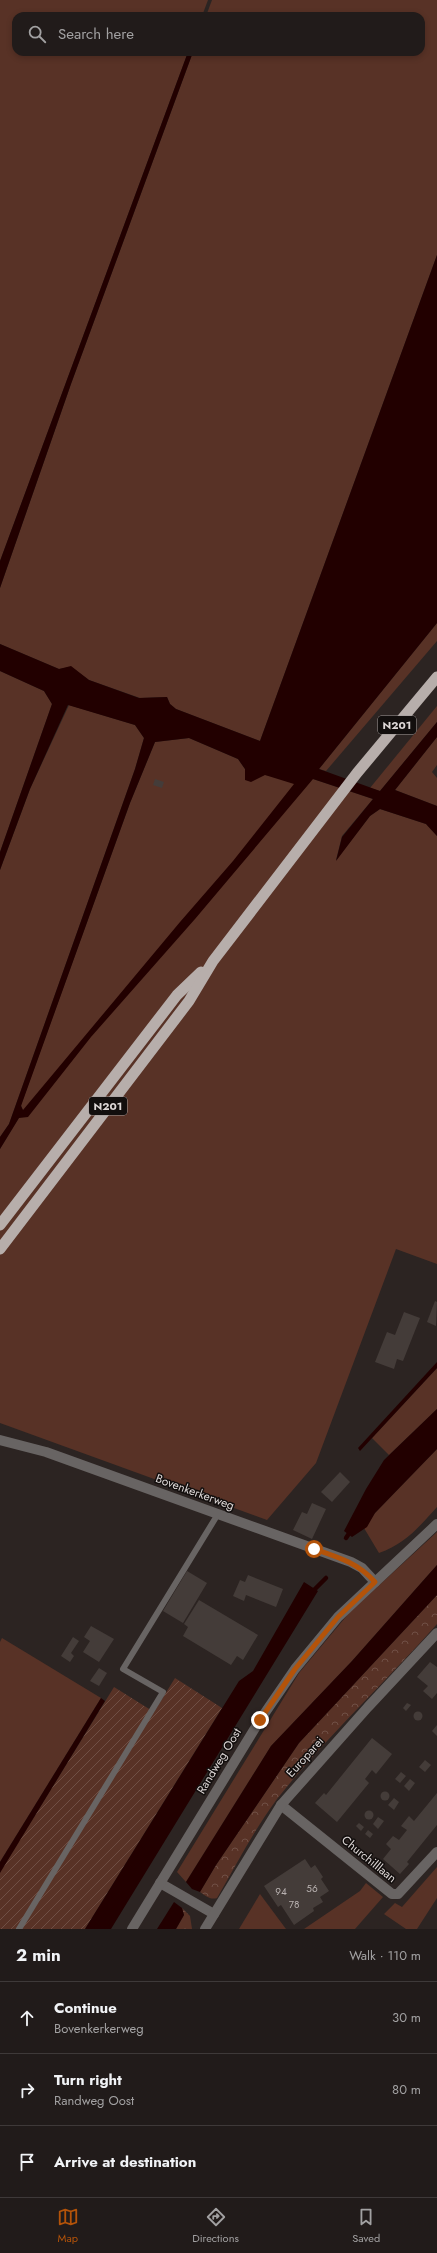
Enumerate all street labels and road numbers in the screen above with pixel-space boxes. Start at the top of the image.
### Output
road number: N201 [378,716,416,734]
road number: N201 [89,1097,127,1115]
street label: Bovenkerkerweg [153,1469,237,1515]
street label: Randweg Oost [192,1725,246,1797]
street label: Europarei [282,1733,328,1781]
street label: Churchilllaan [338,1831,400,1887]

